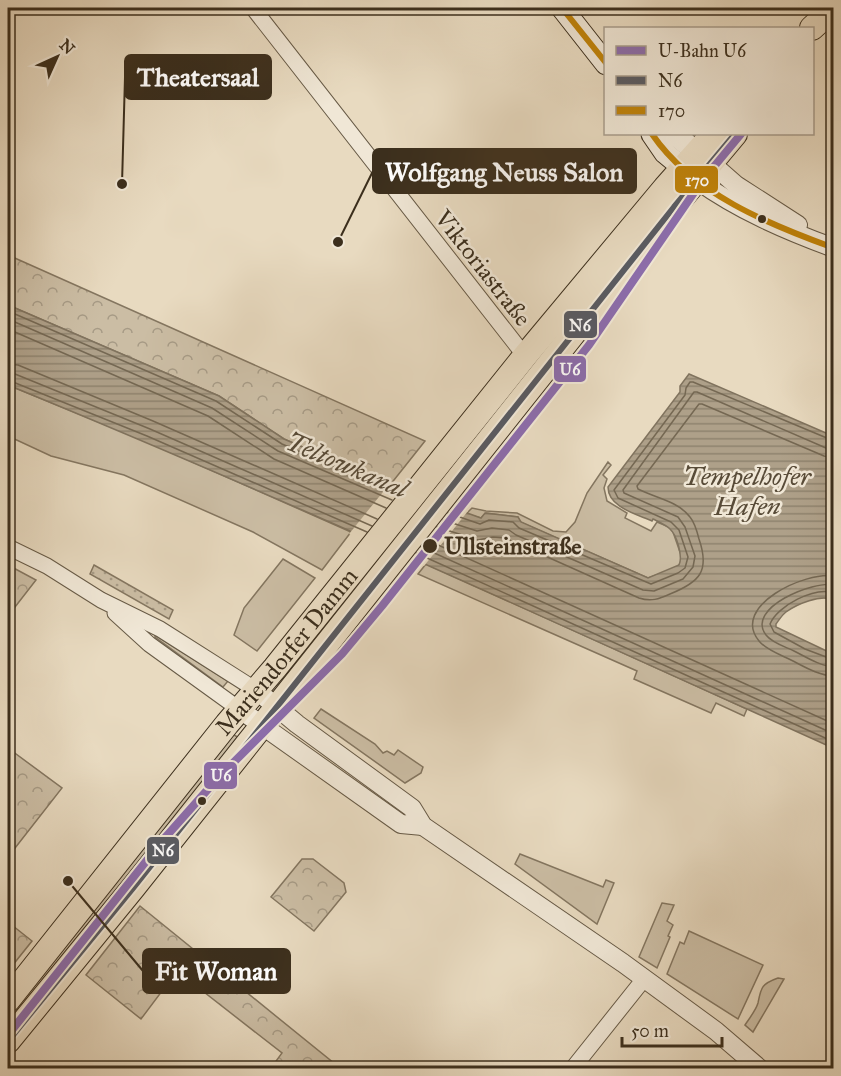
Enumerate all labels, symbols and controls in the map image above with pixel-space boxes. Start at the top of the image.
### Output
north arrow [27,27,87,87]
legend [604,27,814,135]
text: N [56,35,79,59]
text: U-Bahn U6 [658,40,747,62]
callout: Theatersaal [125,55,271,99]
text: Theatersaal [136,61,260,93]
text: N6 [658,70,683,92]
text: 170 [658,100,685,122]
callout: Wolfgang Neuss Salon [373,149,636,193]
text: Wolfgang Neuss Salon [385,156,623,189]
line badge: 170 [674,165,719,194]
text: 170 [685,171,709,190]
street label: Viktoriastraße [428,203,538,332]
unlabelled marker [756,213,768,225]
line badge: N6 [563,310,598,339]
text: N6 [569,316,592,335]
line badge: U6 [553,355,587,383]
text: U6 [560,360,581,379]
water label: Teltowkanal [281,425,415,506]
water label: Tempelhofer Hafen [683,460,812,522]
place label: Ullsteinstraße [444,531,582,561]
marker: Ullsteinstraße [421,537,439,555]
street label: Mariendorfer Damm [209,562,364,742]
line badge: U6 [203,761,238,790]
text: U6 [211,766,232,785]
unlabelled marker [196,795,208,807]
line badge: N6 [146,836,180,865]
text: N6 [152,841,175,860]
callout: Fit Woman [143,949,290,993]
text: Fit Woman [155,955,277,987]
scale bar [622,1010,722,1048]
text: 50 m [631,1020,669,1042]

